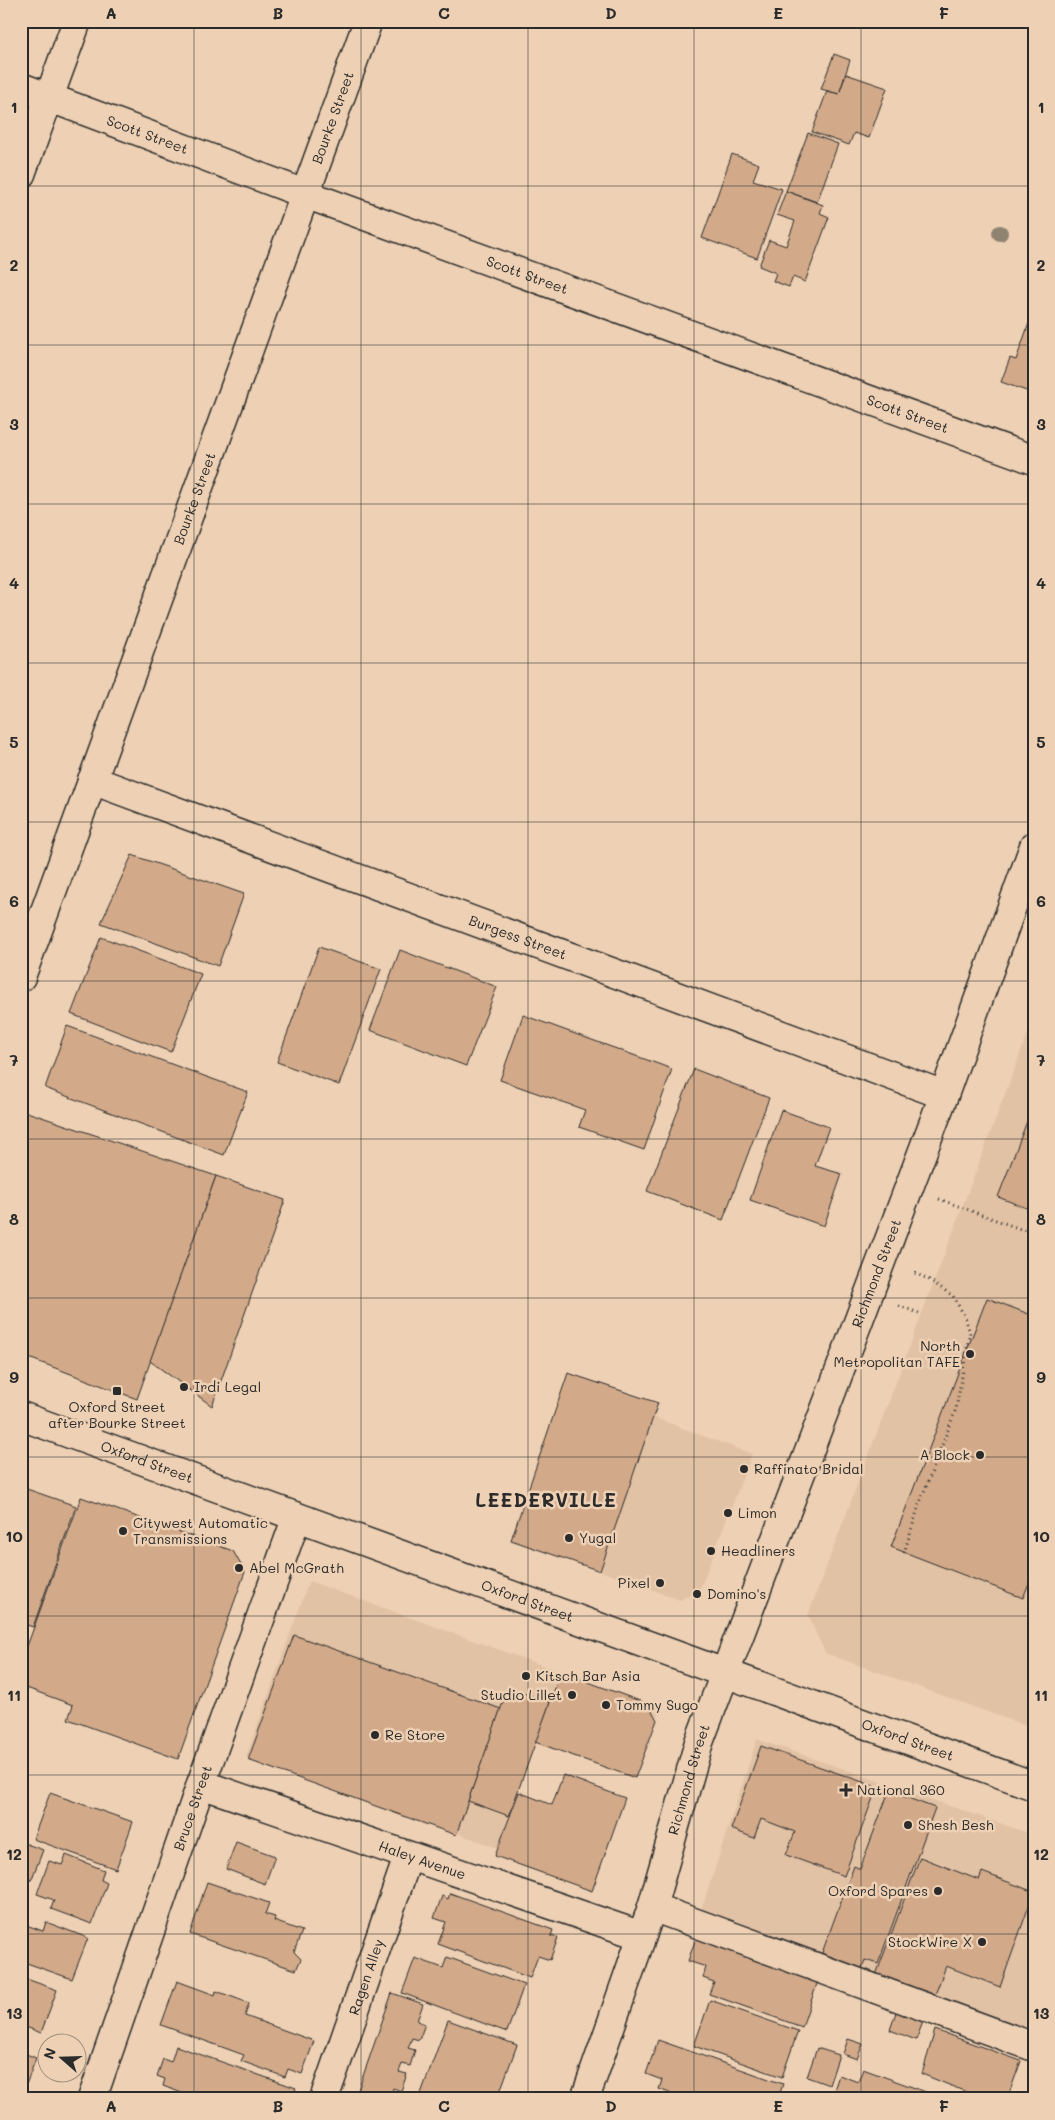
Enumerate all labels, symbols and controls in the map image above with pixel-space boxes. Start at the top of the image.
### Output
text: A [105,2,117,23]
text: B [273,2,283,23]
text: C [438,2,450,23]
text: D [605,2,617,23]
text: E [773,2,783,23]
text: F [939,2,949,23]
street label: Bourke Street [307,69,358,166]
text: 1 [10,96,18,117]
text: 1 [1037,96,1045,117]
street label: Scott Street [104,110,191,158]
street label: Scott Street [484,251,571,298]
text: 2 [10,254,19,275]
text: 2 [1037,254,1046,275]
street label: Scott Street [864,390,951,437]
text: 3 [9,413,19,434]
text: 3 [1036,413,1046,434]
street label: Bourke Street [169,450,220,547]
text: 4 [9,572,19,593]
text: 4 [1036,572,1046,593]
text: 5 [9,731,19,752]
text: 5 [1036,731,1046,752]
text: 6 [9,890,19,911]
text: 6 [1036,890,1046,911]
street label: Burgess Street [466,910,570,964]
text: 7 [10,1049,19,1070]
text: 7 [1037,1049,1046,1070]
text: 8 [9,1208,19,1229]
text: 8 [1036,1208,1046,1229]
street label: Richmond Street [847,1216,905,1330]
place label: North Metropolitan TAFE [833,1336,960,1371]
marker: North Metropolitan TAFE [964,1348,976,1360]
text: 9 [9,1366,19,1387]
text: 9 [1036,1366,1046,1387]
place label: Irdi Legal [194,1377,261,1396]
marker: Irdi Legal [178,1381,190,1393]
marker: Oxford Street after Bourke Street [111,1385,123,1397]
place label: Oxford Street after Bourke Street [48,1397,186,1432]
street label: Oxford Street [98,1436,196,1487]
place label: A Block [920,1445,970,1464]
marker: A Block [974,1449,986,1461]
place label: Raffinato Bridal [754,1459,863,1478]
marker: Raffinato Bridal [738,1463,750,1475]
district label: LEEDERVILLE [475,1487,617,1512]
place label: Limon [738,1503,777,1522]
marker: Limon [722,1507,734,1519]
place label: Citywest Automatic Transmissions [133,1513,268,1548]
text: 10 [5,1525,23,1546]
marker: Citywest Automatic Transmissions [117,1525,129,1537]
text: 10 [1032,1525,1050,1546]
place label: Yugal [579,1528,616,1547]
marker: Yugal [563,1532,575,1544]
place label: Headliners [721,1541,795,1560]
marker: Headliners [705,1545,717,1557]
place label: Abel McGrath [249,1558,344,1577]
marker: Abel McGrath [233,1562,245,1574]
place label: Pixel [618,1573,650,1592]
street label: Oxford Street [479,1575,576,1626]
marker: Pixel [654,1577,666,1589]
place label: Domino's [707,1584,766,1603]
marker: Domino's [691,1588,703,1600]
place label: Kitsch Bar Asia [536,1666,641,1685]
marker: Kitsch Bar Asia [520,1670,532,1682]
text: 11 [7,1684,21,1705]
text: 11 [1034,1684,1048,1705]
place label: Studio Lillet [481,1685,562,1704]
marker: Studio Lillet [566,1689,578,1701]
place label: Tommy Sugo [616,1695,698,1714]
marker: Tommy Sugo [600,1699,612,1711]
street label: Oxford Street [859,1714,957,1765]
street label: Richmond Street [663,1721,714,1837]
place label: Re Store [385,1725,445,1744]
marker: Re Store [369,1729,381,1741]
street label: Bruce Street [169,1762,216,1853]
place label: National 360 [857,1780,945,1799]
marker: National 360 [839,1783,853,1797]
place label: Shesh Besh [918,1815,994,1834]
marker: Shesh Besh [902,1819,914,1831]
street label: Haley Avenue [376,1836,469,1884]
text: 12 [6,1843,22,1864]
text: 12 [1033,1843,1049,1864]
place label: Oxford Spares [828,1881,928,1900]
marker: Oxford Spares [932,1885,944,1897]
place label: StockWire X [888,1932,972,1951]
street label: Ragen Alley [344,1936,388,2018]
marker: StockWire X [976,1936,988,1948]
text: 13 [6,2002,23,2023]
text: 13 [1033,2002,1050,2023]
north arrow [38,2032,88,2082]
text: N [39,2045,60,2062]
text: A [105,2095,117,2116]
text: B [273,2095,283,2116]
text: C [438,2095,450,2116]
text: D [605,2095,617,2116]
text: E [773,2095,783,2116]
text: F [939,2095,949,2116]

